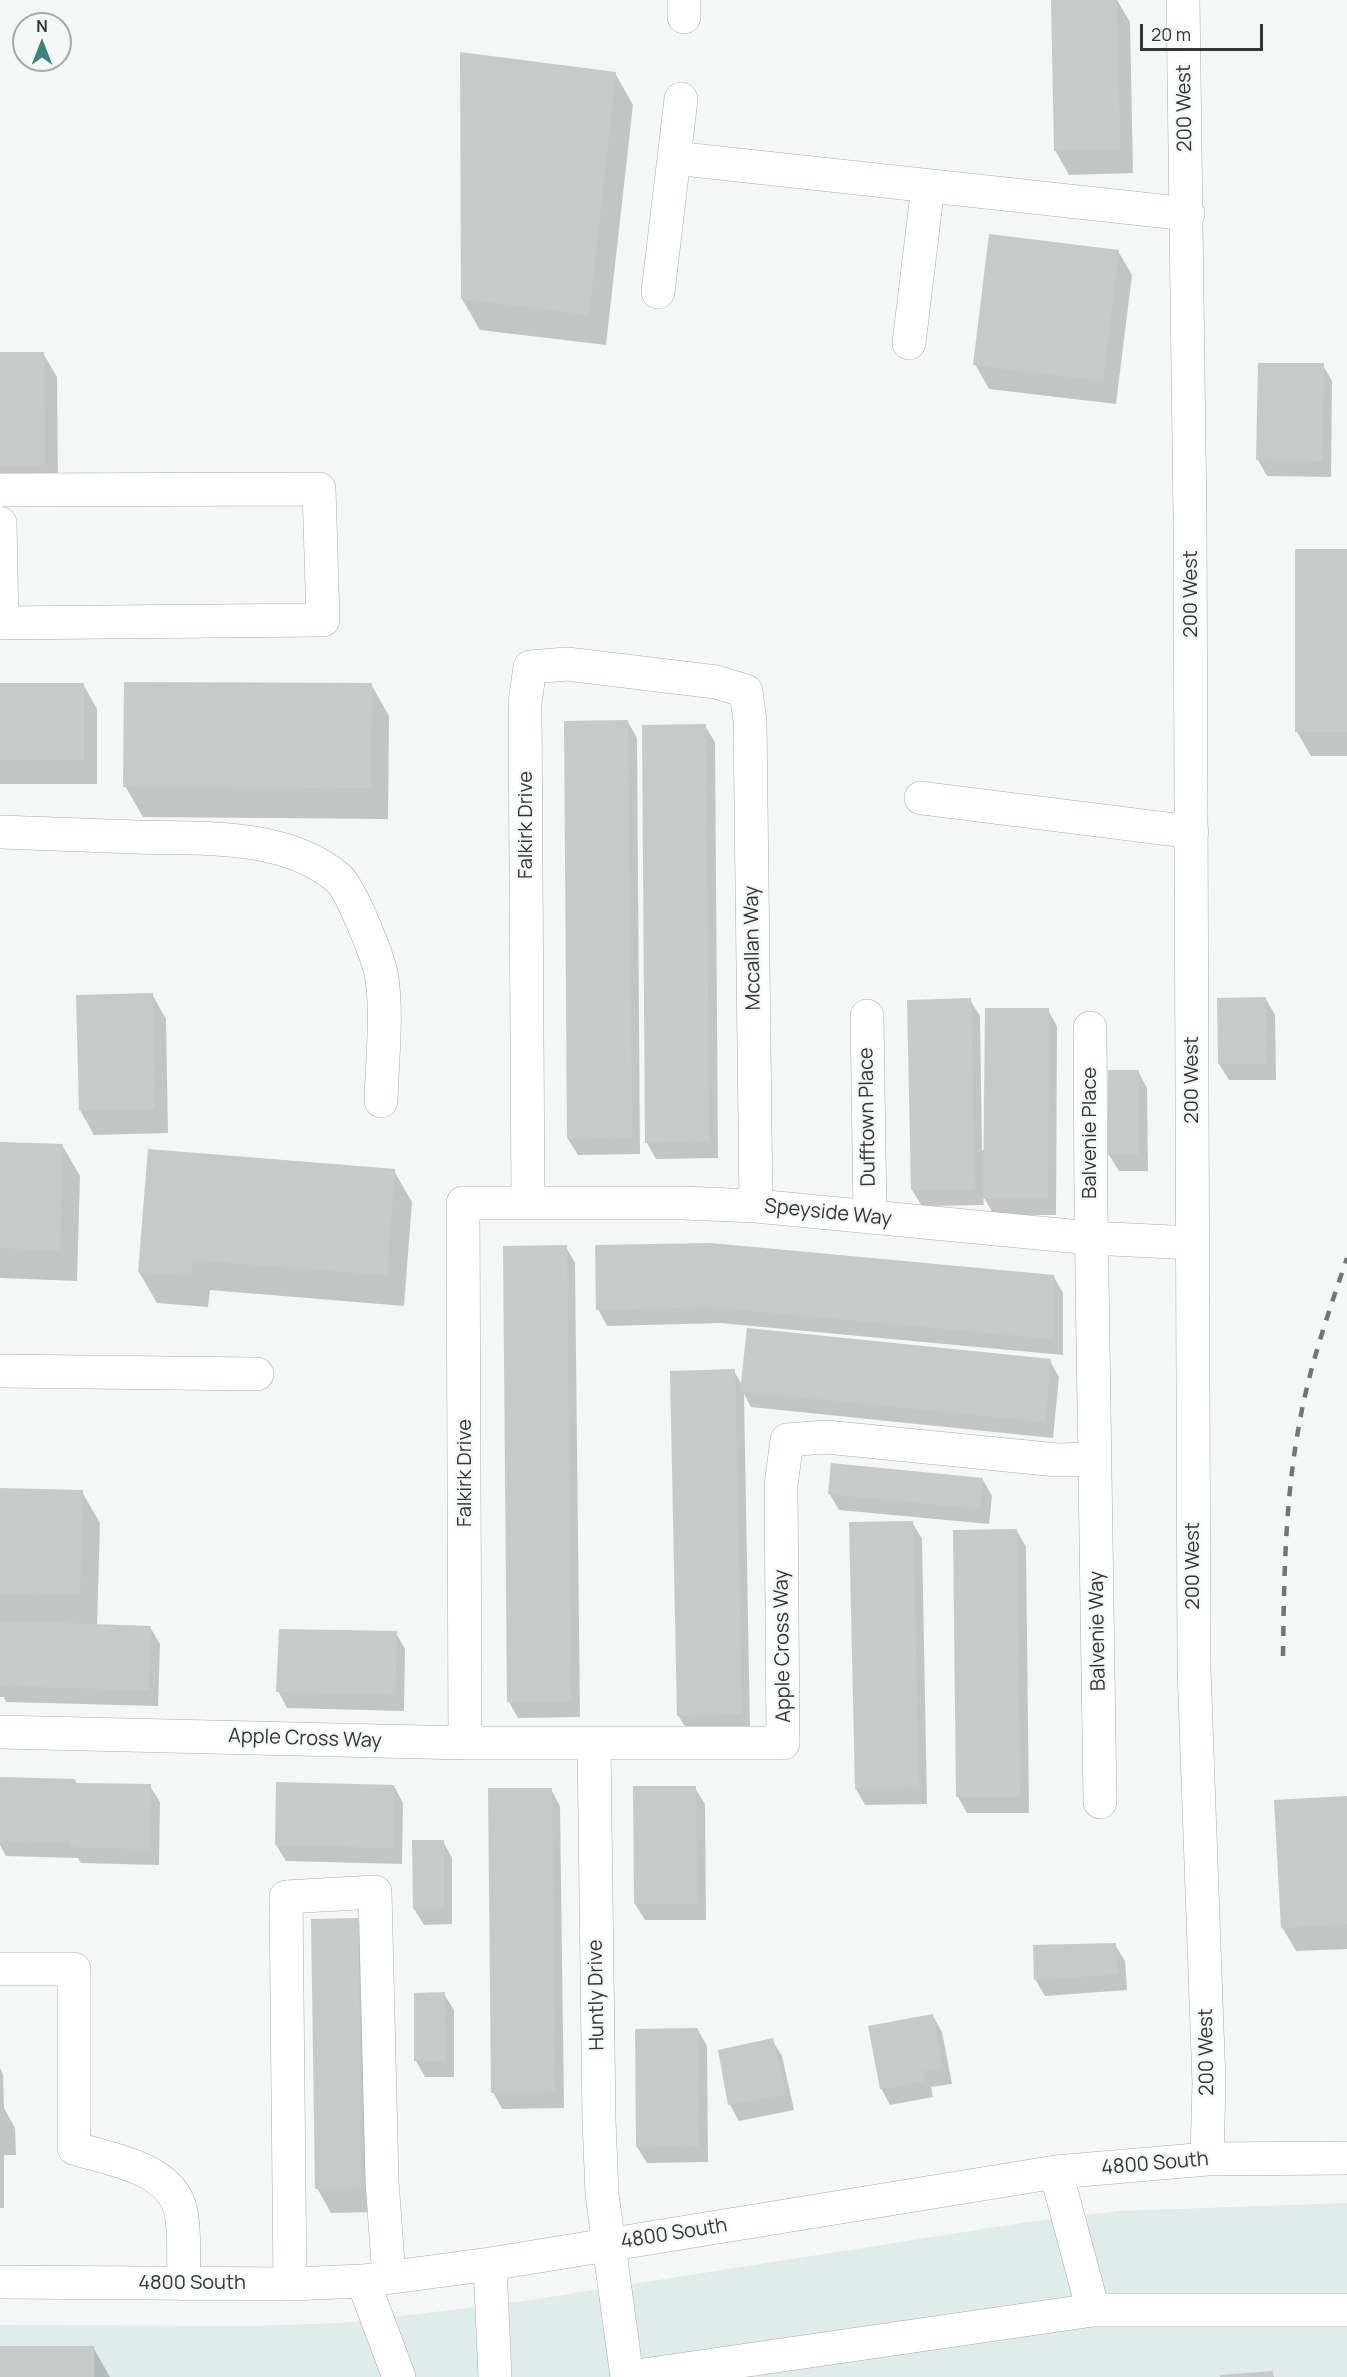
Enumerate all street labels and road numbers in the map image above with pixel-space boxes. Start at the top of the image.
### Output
street label: 200 West [1172,64,1198,152]
street label: 200 West [1179,550,1203,638]
street label: Falkirk Drive [514,771,538,879]
street label: Mccallan Way [740,885,766,1011]
street label: 200 West [1180,1036,1204,1124]
street label: Dufftown Place [855,1047,881,1187]
street label: Balvenie Place [1078,1067,1102,1199]
street label: Speyside Way [763,1194,893,1232]
street label: Falkirk Drive [453,1419,477,1527]
street label: 200 West [1181,1522,1205,1610]
street label: Apple Cross Way [770,1569,796,1723]
street label: Balvenie Way [1085,1571,1111,1691]
street label: Apple Cross Way [228,1724,382,1754]
street label: Huntly Drive [584,1939,610,2051]
street label: 200 West [1194,2008,1220,2096]
street label: 4800 South [1100,2147,1210,2181]
street label: 4800 South [619,2214,729,2254]
street label: 4800 South [138,2271,246,2295]

